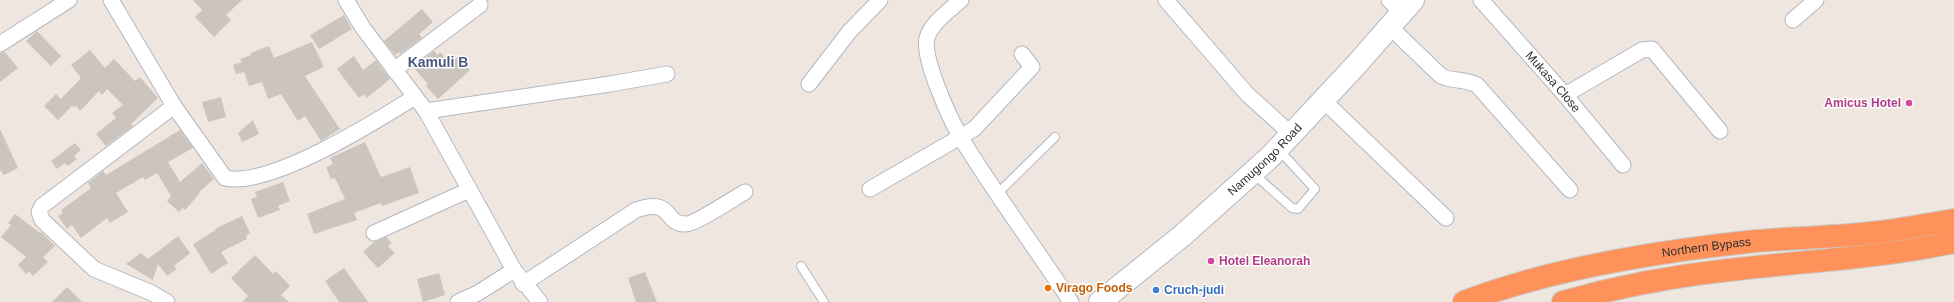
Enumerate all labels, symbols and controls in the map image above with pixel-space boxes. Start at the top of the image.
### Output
street label: Mukasa Close [1523,49,1584,115]
district label: Kamuli B [408,54,468,70]
place label: Amicus Hotel [1824,96,1901,110]
marker: Amicus Hotel [1904,98,1914,108]
street label: Namugongo Road [1225,121,1305,198]
street label: Northern Bypass [1661,235,1751,260]
place label: Hotel Eleanorah [1219,254,1310,268]
marker: Hotel Eleanorah [1206,256,1216,266]
place label: Virago Foods [1056,281,1133,295]
marker: Virago Foods [1043,283,1053,293]
place label: Cruch-judi [1164,283,1224,297]
marker: Cruch-judi [1151,285,1161,295]

